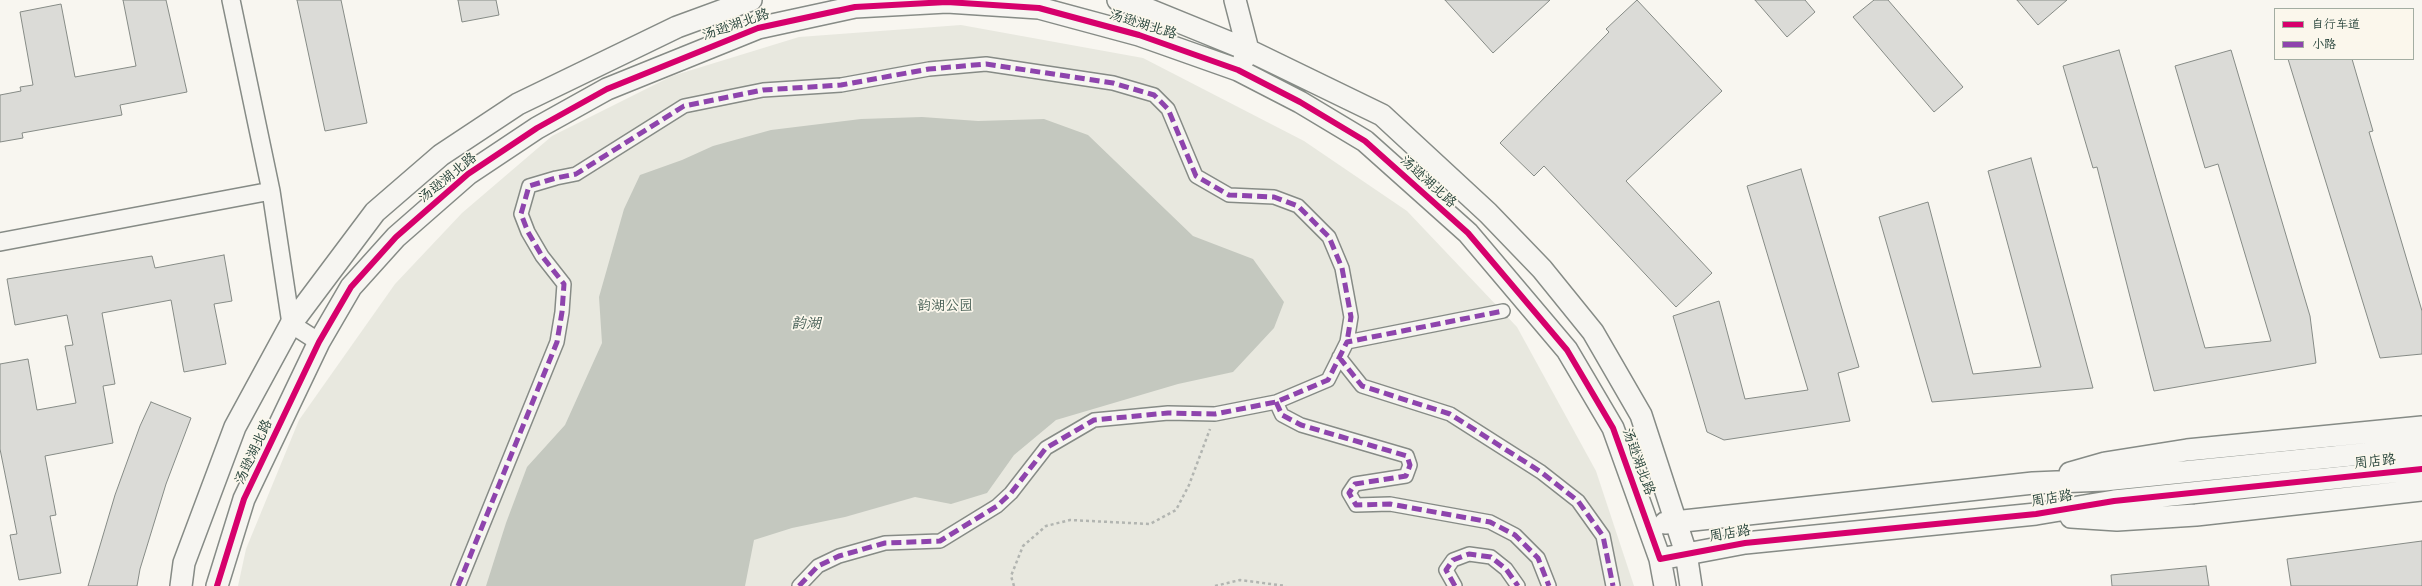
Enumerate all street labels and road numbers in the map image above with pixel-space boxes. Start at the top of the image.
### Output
street label: 汤逊湖北路 [700,6,772,44]
street label: 汤逊湖北路 [1107,7,1179,43]
street label: 汤逊湖北路 [416,149,480,207]
street label: 汤逊湖北路 [1396,152,1460,212]
street label: 汤逊湖北路 [232,417,276,487]
street label: 汤逊湖北路 [1618,426,1658,498]
street label: 周店路 [2353,451,2397,473]
street label: 周店路 [2030,487,2074,511]
street label: 周店路 [1708,522,1752,546]

